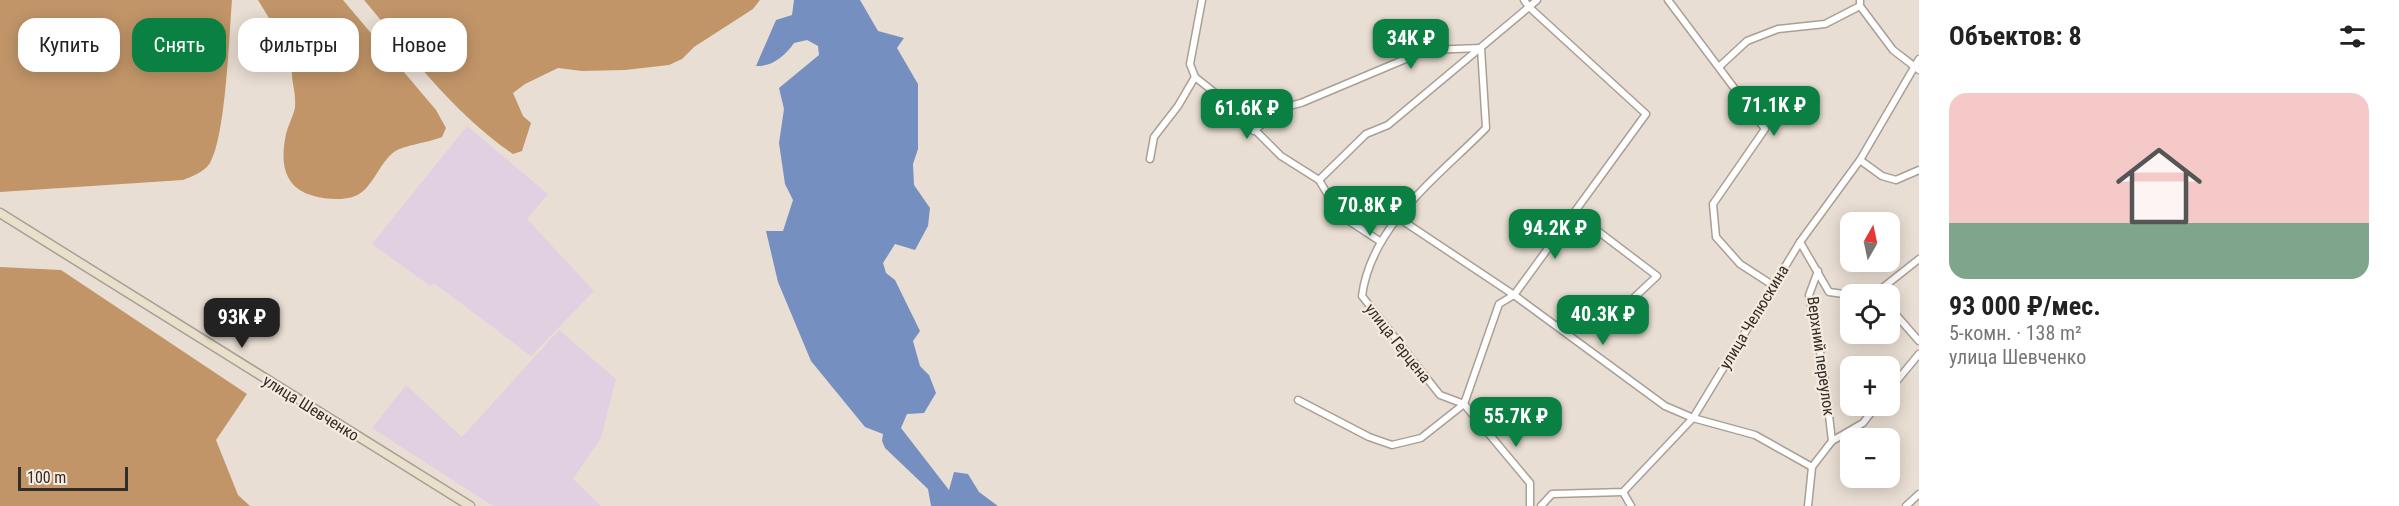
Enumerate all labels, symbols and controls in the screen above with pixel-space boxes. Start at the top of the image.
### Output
chip: Купить [18,18,120,72]
chip: Снять [132,18,226,72]
chip: Фильтры [238,18,359,72]
chip: Новое [371,18,467,72]
pin: 34K ₽ [1369,19,1453,70]
icon: filters [2336,20,2369,53]
text: Объектов: 8 [1949,21,2082,51]
text: 34K ₽ [1387,26,1435,50]
pin: 71.1K ₽ [1719,86,1829,137]
pin: 61.6K ₽ [1192,89,1302,140]
text: 71.1K ₽ [1742,93,1806,117]
text: 61.6K ₽ [1215,96,1279,120]
icon: home [2105,132,2213,240]
pin: 70.8K ₽ [1315,186,1425,237]
text: 70.8K ₽ [1338,193,1402,217]
pin: 94.2K ₽ [1500,209,1610,260]
north arrow [1840,212,1900,272]
map controls [1840,212,1900,488]
text: 94.2K ₽ [1523,216,1587,240]
street label: улица Челюскина [1715,262,1793,372]
button: locate [1840,284,1900,344]
text: 93 000 ₽/мес. [1949,291,2101,321]
pin: 40.3K ₽ [1548,295,1658,346]
street label: Верхний переулок [1803,295,1839,417]
pin: 93K ₽ [200,298,284,349]
street label: улица Герцена [1361,299,1435,387]
text: 40.3K ₽ [1571,302,1635,326]
text: 93K ₽ [218,305,266,329]
text: 5-комн. · 138 m² [1949,321,2082,345]
text: улица Шевченко [1949,345,2086,369]
button: + [1840,356,1900,416]
street label: улица Шевченко [259,371,363,445]
pin: 55.7K ₽ [1461,397,1571,448]
text: 55.7K ₽ [1484,404,1548,428]
button: − [1840,428,1900,488]
scale bar [18,464,128,492]
text: 100 m [27,468,66,487]

